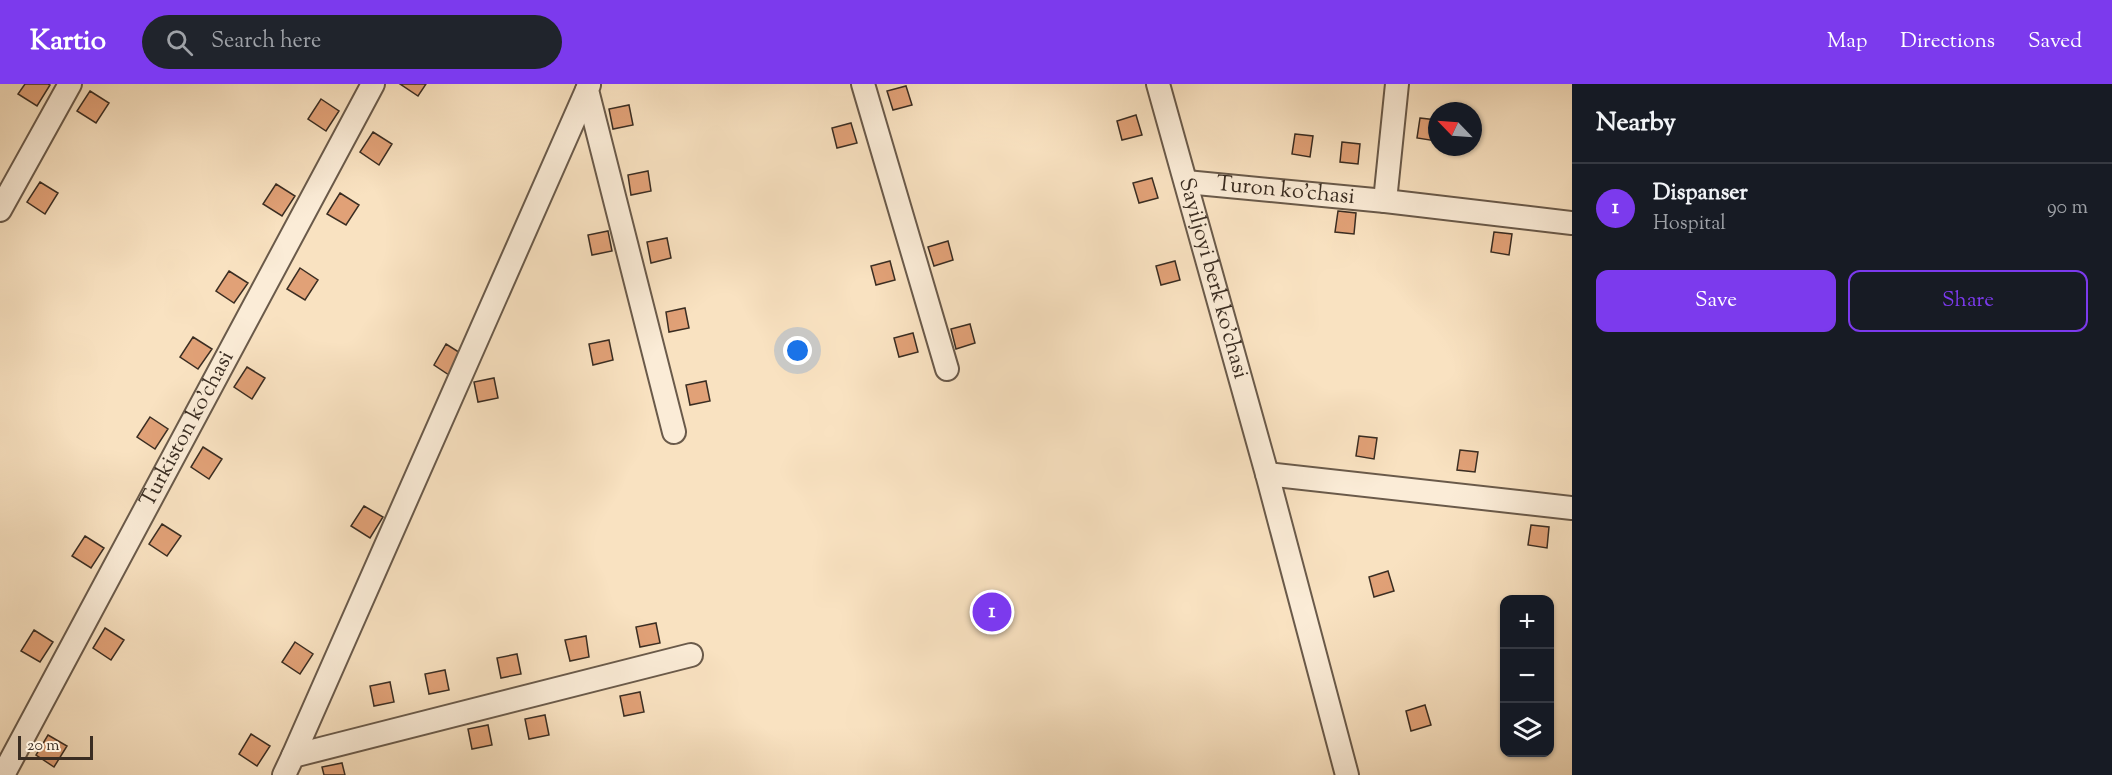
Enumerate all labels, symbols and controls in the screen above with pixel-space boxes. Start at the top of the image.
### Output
search box [142,15,562,69]
text: Kartio [30,22,106,62]
icon: search [163,26,196,59]
text: Search here [211,26,321,58]
text: Map [1827,27,1867,57]
text: Directions [1900,27,1995,57]
text: Saved [2028,27,2082,57]
north arrow [1428,102,1482,156]
text: Nearby [1596,105,1676,142]
street label: Turon ko'chasi [1215,169,1356,214]
street label: Sayiljoyi berk ko'chasi [1169,174,1256,383]
text: Dispanser [1653,178,1748,210]
text: 1 [1612,194,1619,223]
text: 90 m [2047,194,2088,223]
text: Hospital [1653,210,1726,239]
button: Save [1596,270,1836,332]
button: Share [1848,270,2088,332]
your location [783,336,812,365]
street label: Turkiston ko'chasi [133,346,243,513]
pin: 1 [972,590,1012,634]
map controls [1500,595,1554,757]
button: + [1500,595,1554,649]
button: − [1500,649,1554,703]
button: layers [1500,703,1554,757]
scale bar [18,733,93,760]
text: 20 m [27,735,60,758]

